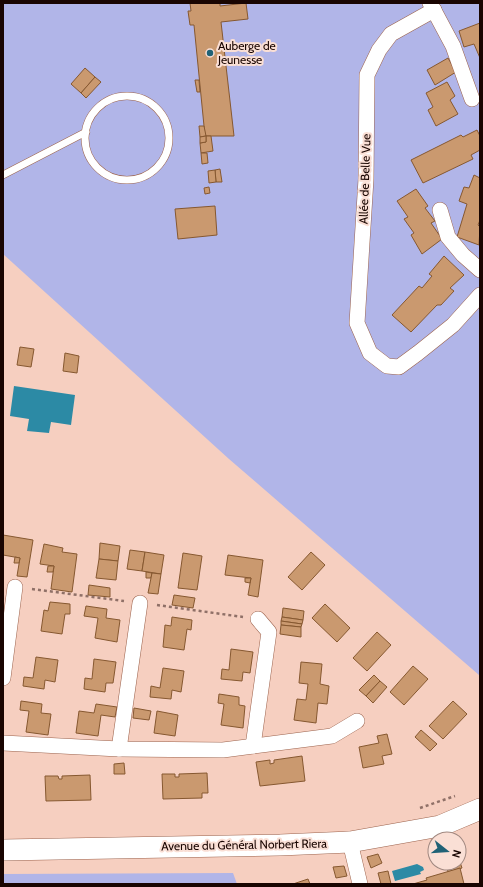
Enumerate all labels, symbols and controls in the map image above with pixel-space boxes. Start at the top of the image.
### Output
place label: Auberge de Jeunesse [217,38,276,67]
marker: Auberge de Jeunesse [205,48,215,58]
street label: Allée de Belle Vue [355,134,374,224]
north arrow [427,831,467,871]
street label: Avenue du Général Norbert Riera [161,836,327,853]
text: N [449,848,464,860]

